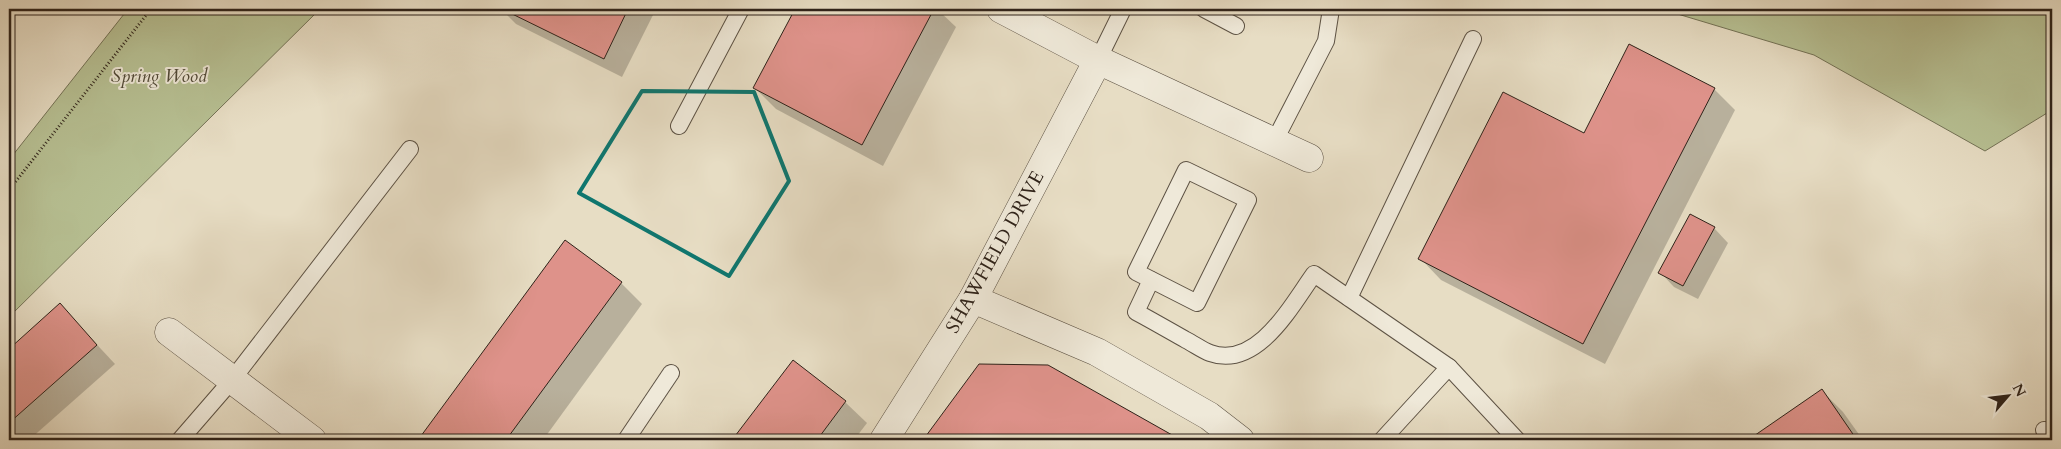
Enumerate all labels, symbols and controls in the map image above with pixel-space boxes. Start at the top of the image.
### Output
park label: Spring Wood [111,63,208,89]
street label: SHAWFIELD DRIVE [940,166,1050,338]
north arrow [1984,372,2034,422]
text: N [2008,380,2030,400]

